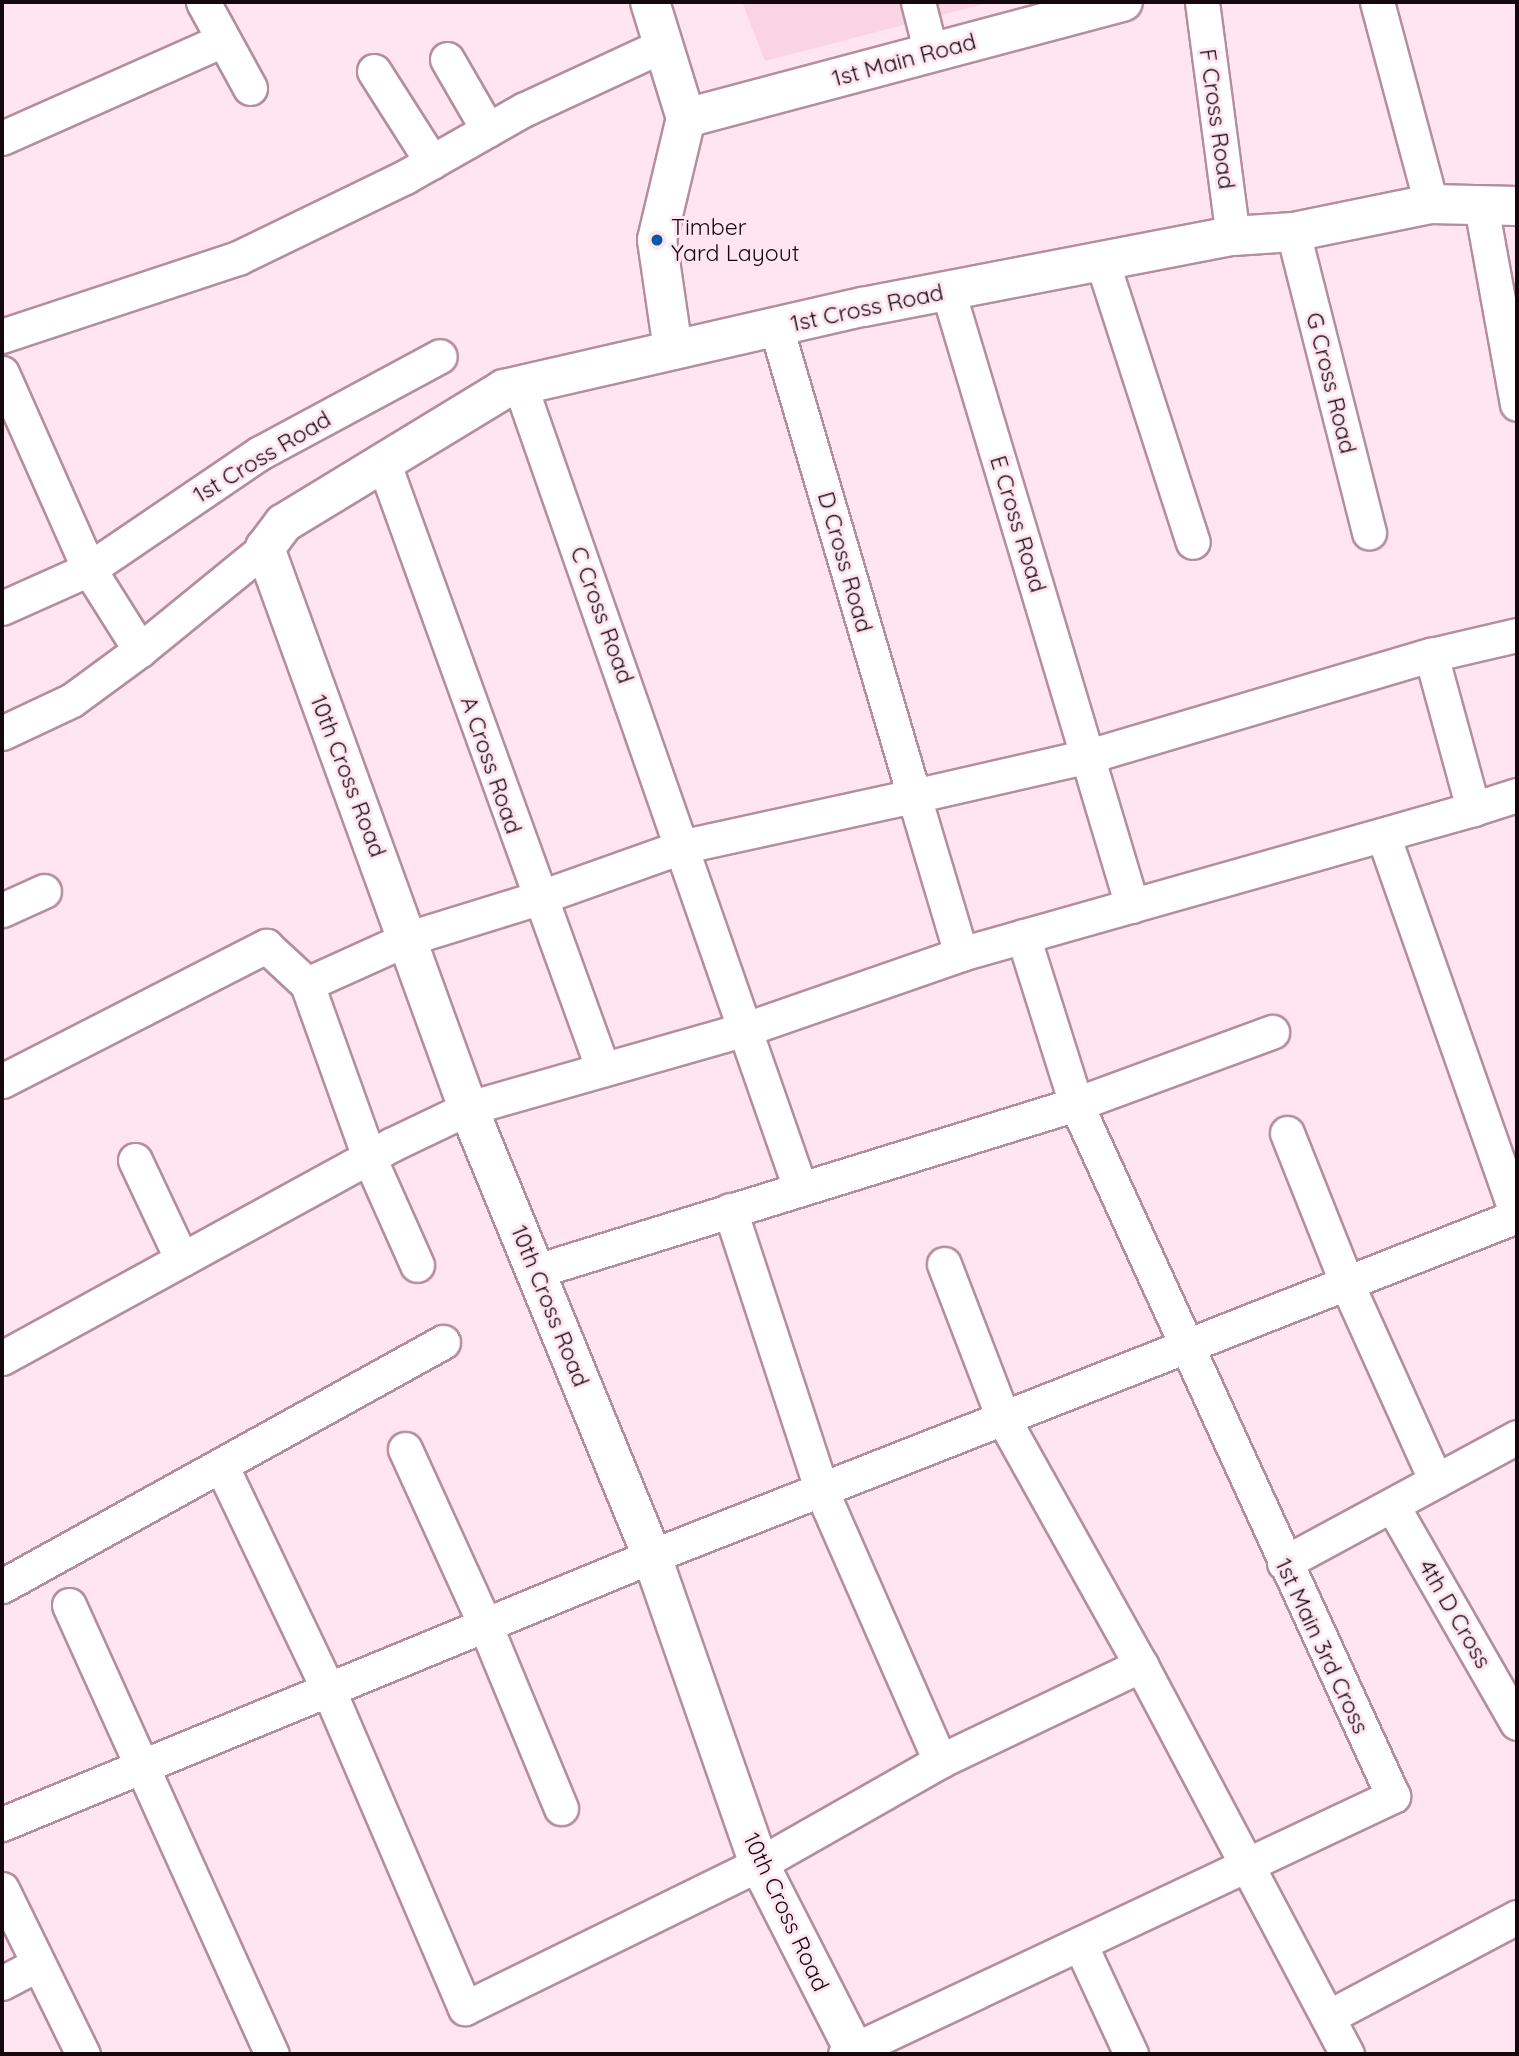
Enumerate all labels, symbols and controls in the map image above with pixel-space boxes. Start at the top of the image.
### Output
street label: 1st Main Road [829,28,979,92]
street label: F Cross Road [1193,47,1241,191]
place label: Timber Yard Layout [671,213,800,267]
marker: Timber Yard Layout [649,232,665,248]
street label: 1st Cross Road [788,278,946,338]
street label: G Cross Road [1300,310,1362,456]
street label: 1st Cross Road [188,405,336,509]
street label: E Cross Road [984,452,1052,596]
street label: D Cross Road [812,489,878,635]
street label: C Cross Road [564,543,640,687]
street label: 10th Cross Road [304,691,392,861]
street label: A Cross Road [455,693,527,837]
street label: 10th Cross Road [505,1221,595,1391]
street label: 1st Main 3rd Cross [1269,1554,1375,1738]
street label: 4th D Cross [1413,1555,1497,1673]
street label: 10th Cross Road [737,1828,835,1996]

